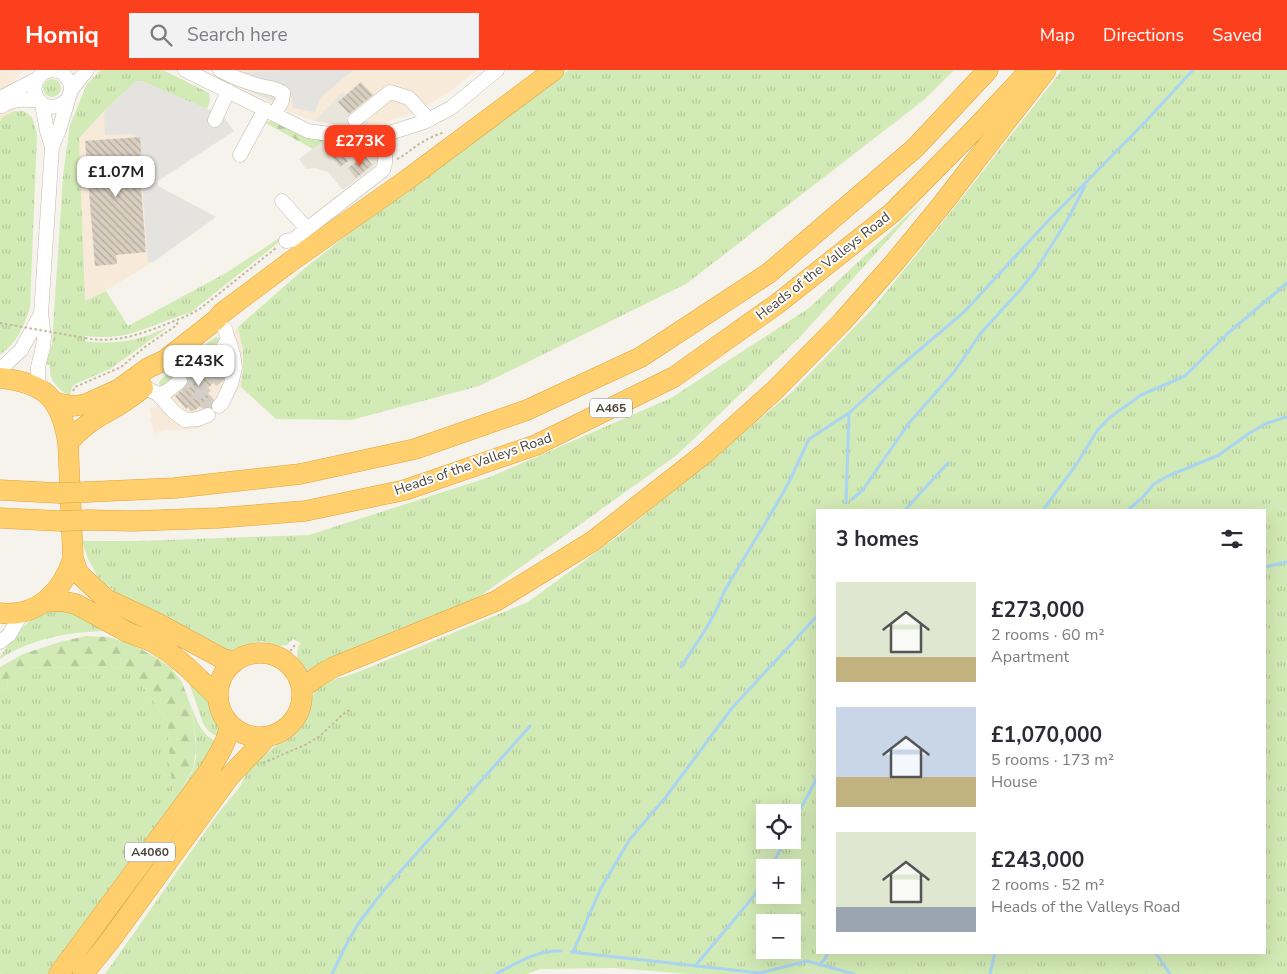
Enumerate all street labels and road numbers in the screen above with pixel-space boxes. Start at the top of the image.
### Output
street label: Heads of the Valleys Road [752,208,894,324]
road number: A465 [590,398,632,418]
street label: Heads of the Valleys Road [392,428,554,500]
road number: A4060 [125,842,175,862]

